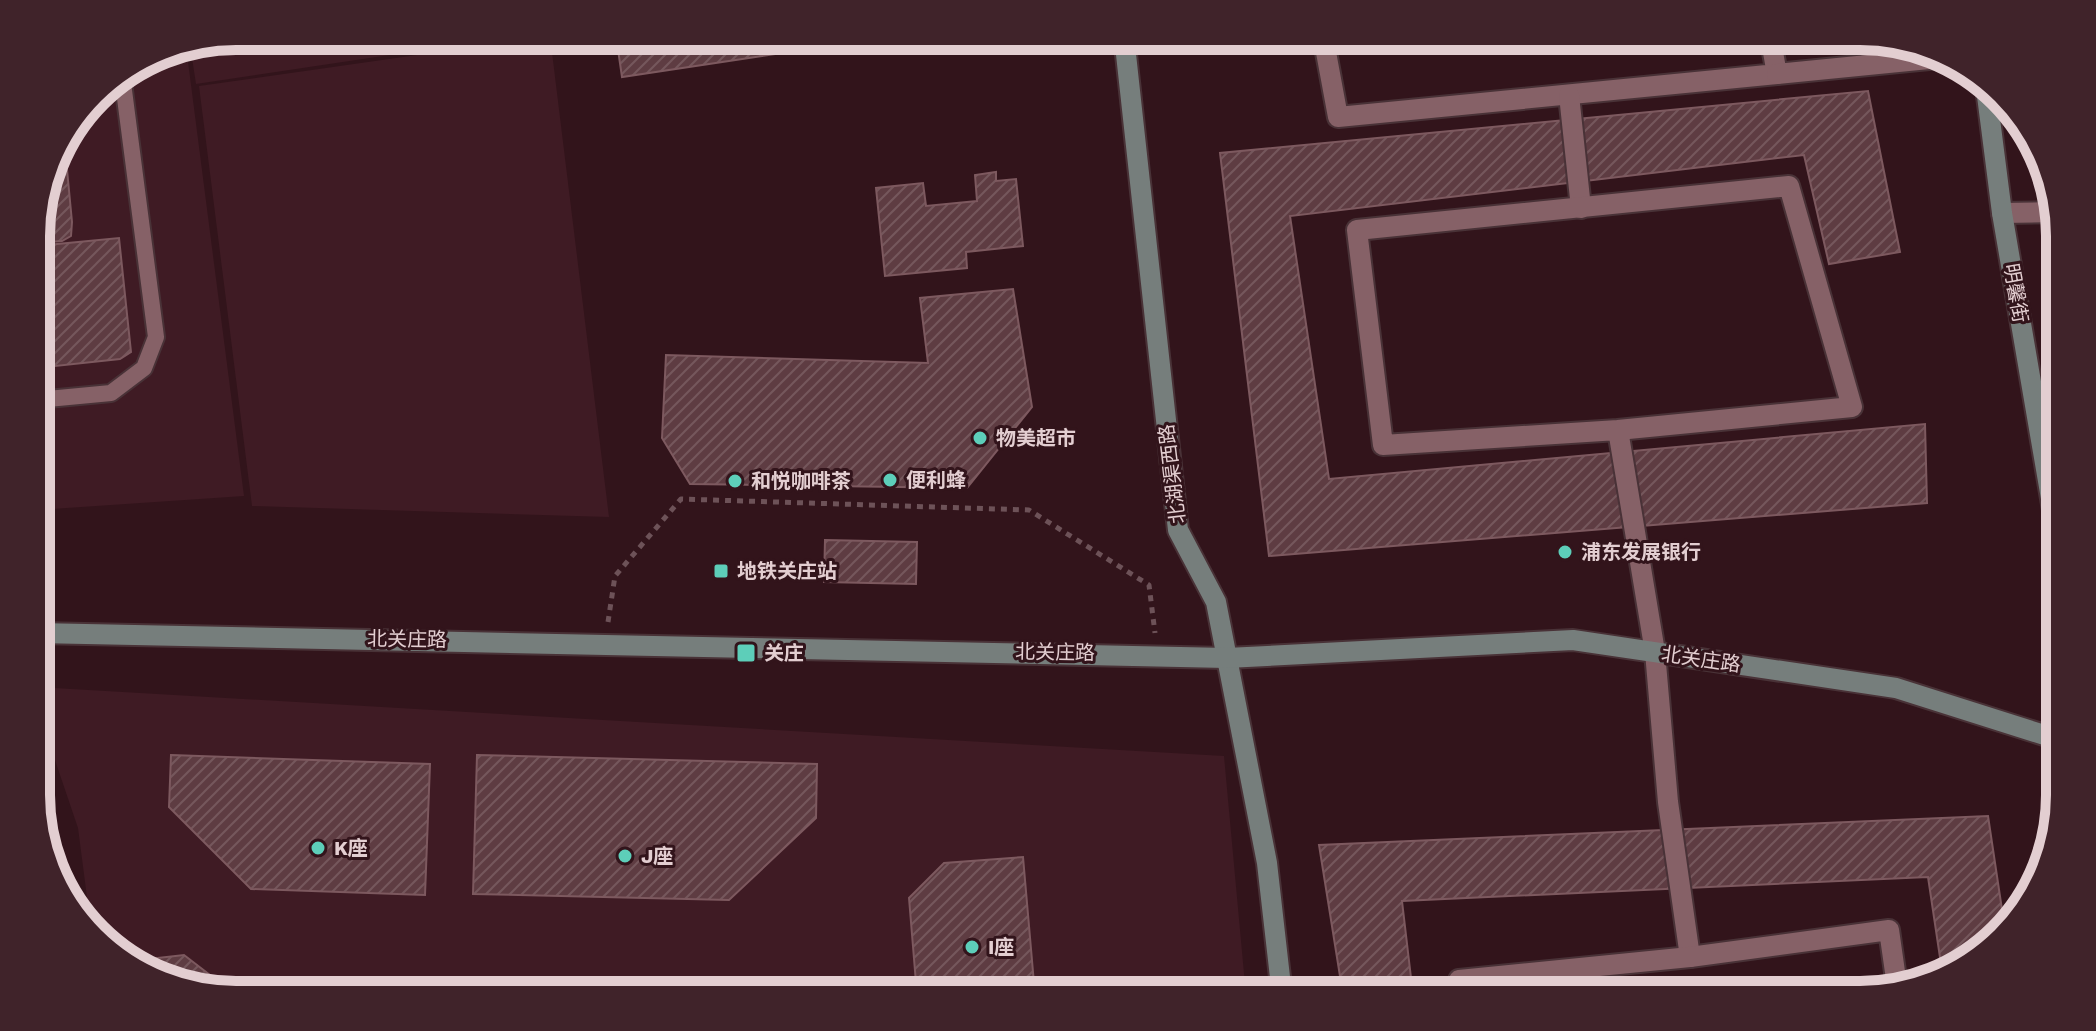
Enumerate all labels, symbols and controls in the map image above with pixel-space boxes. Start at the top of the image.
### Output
street label: 明馨街 [1999,261,2033,325]
street label: 北湖渠西路 [1154,423,1190,525]
place label: 物美超市 [996,426,1076,450]
marker: 物美超市 [971,429,989,447]
place label: 便利蜂 [906,468,966,492]
place label: 和悦咖啡茶 [751,469,851,493]
marker: 便利蜂 [881,471,899,489]
marker: 和悦咖啡茶 [726,472,744,490]
place label: 浦东发展银行 [1581,540,1701,564]
marker: 浦东发展银行 [1556,543,1574,561]
place label: 地铁关庄站 [737,559,837,583]
marker: 地铁关庄站 [712,562,730,580]
street label: 北关庄路 [367,626,447,652]
street label: 北关庄路 [1015,639,1095,665]
place label: 关庄 [764,641,804,665]
marker: 关庄 [735,642,757,664]
street label: 北关庄路 [1660,642,1742,676]
place label: K座 [334,836,368,860]
marker: K座 [309,839,327,857]
place label: J座 [641,844,673,868]
marker: J座 [616,847,634,865]
place label: I座 [988,935,1014,959]
marker: I座 [963,938,981,956]

